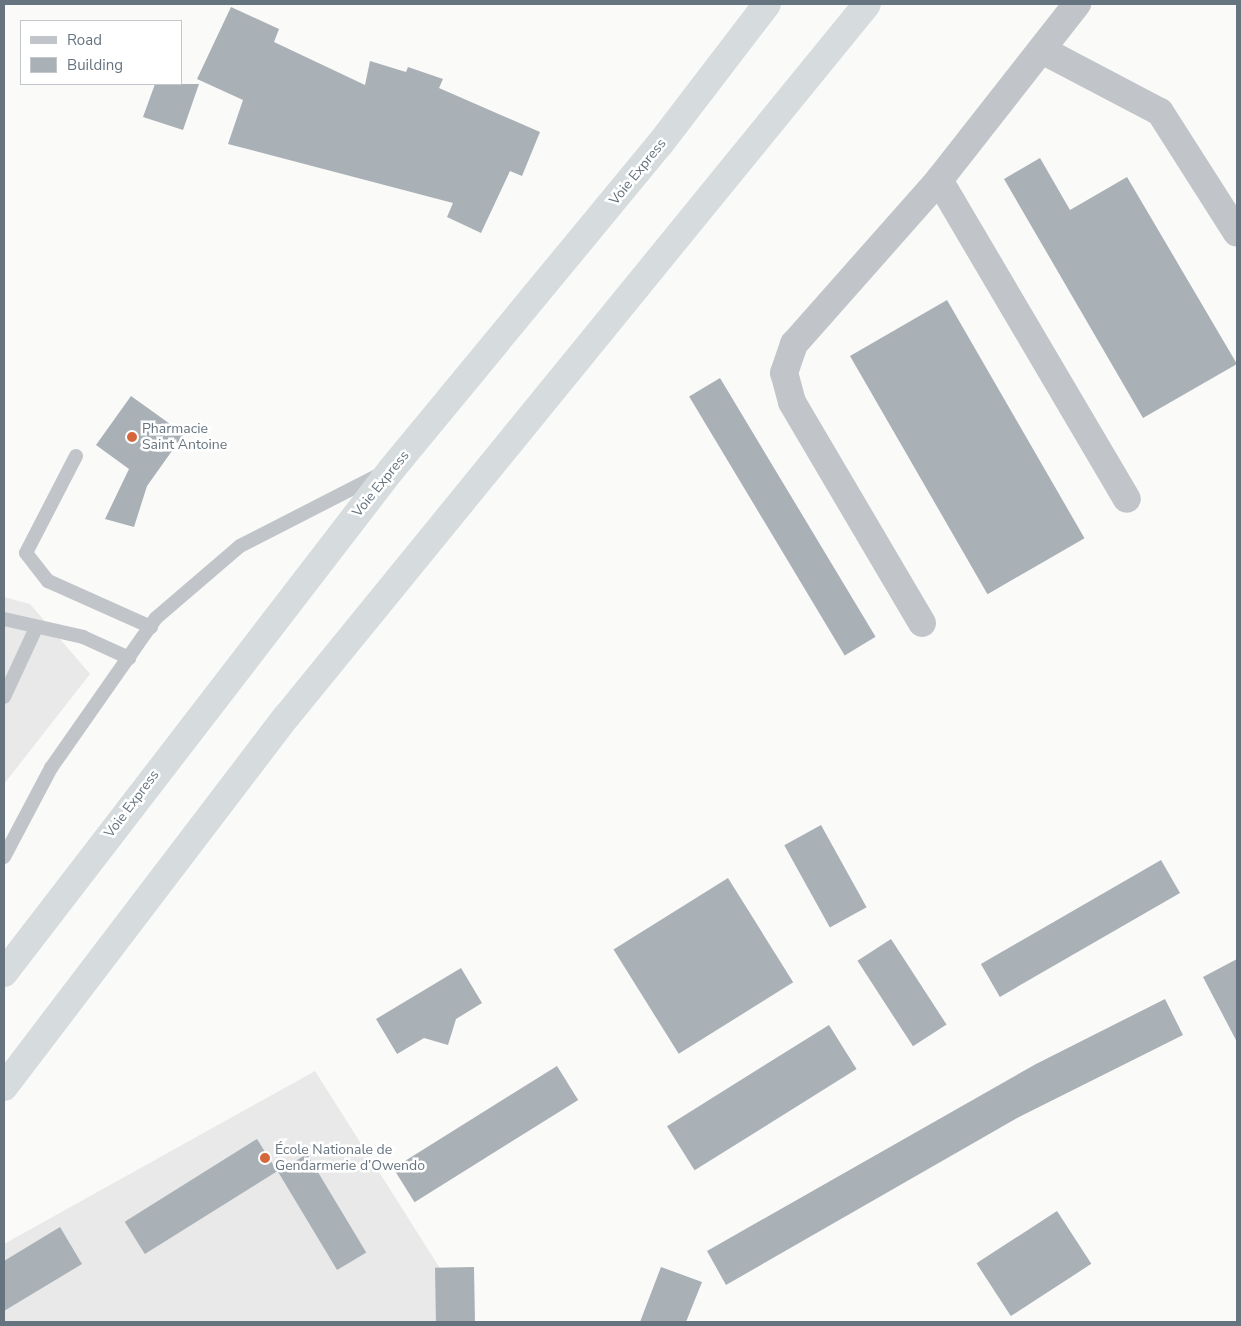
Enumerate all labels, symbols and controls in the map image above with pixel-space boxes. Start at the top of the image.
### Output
legend [20,20,182,85]
text: Road [67,30,102,50]
text: Building [67,55,123,75]
street label: Voie Express [606,135,670,209]
place label: Pharmacie Saint Antoine [142,421,227,454]
marker: Pharmacie Saint Antoine [126,431,138,443]
street label: Voie Express [349,447,413,521]
street label: Voie Express [101,767,163,841]
place label: École Nationale de Gendarmerie d’Owendo [275,1142,425,1174]
marker: École Nationale de Gendarmerie d’Owendo [259,1152,271,1164]

